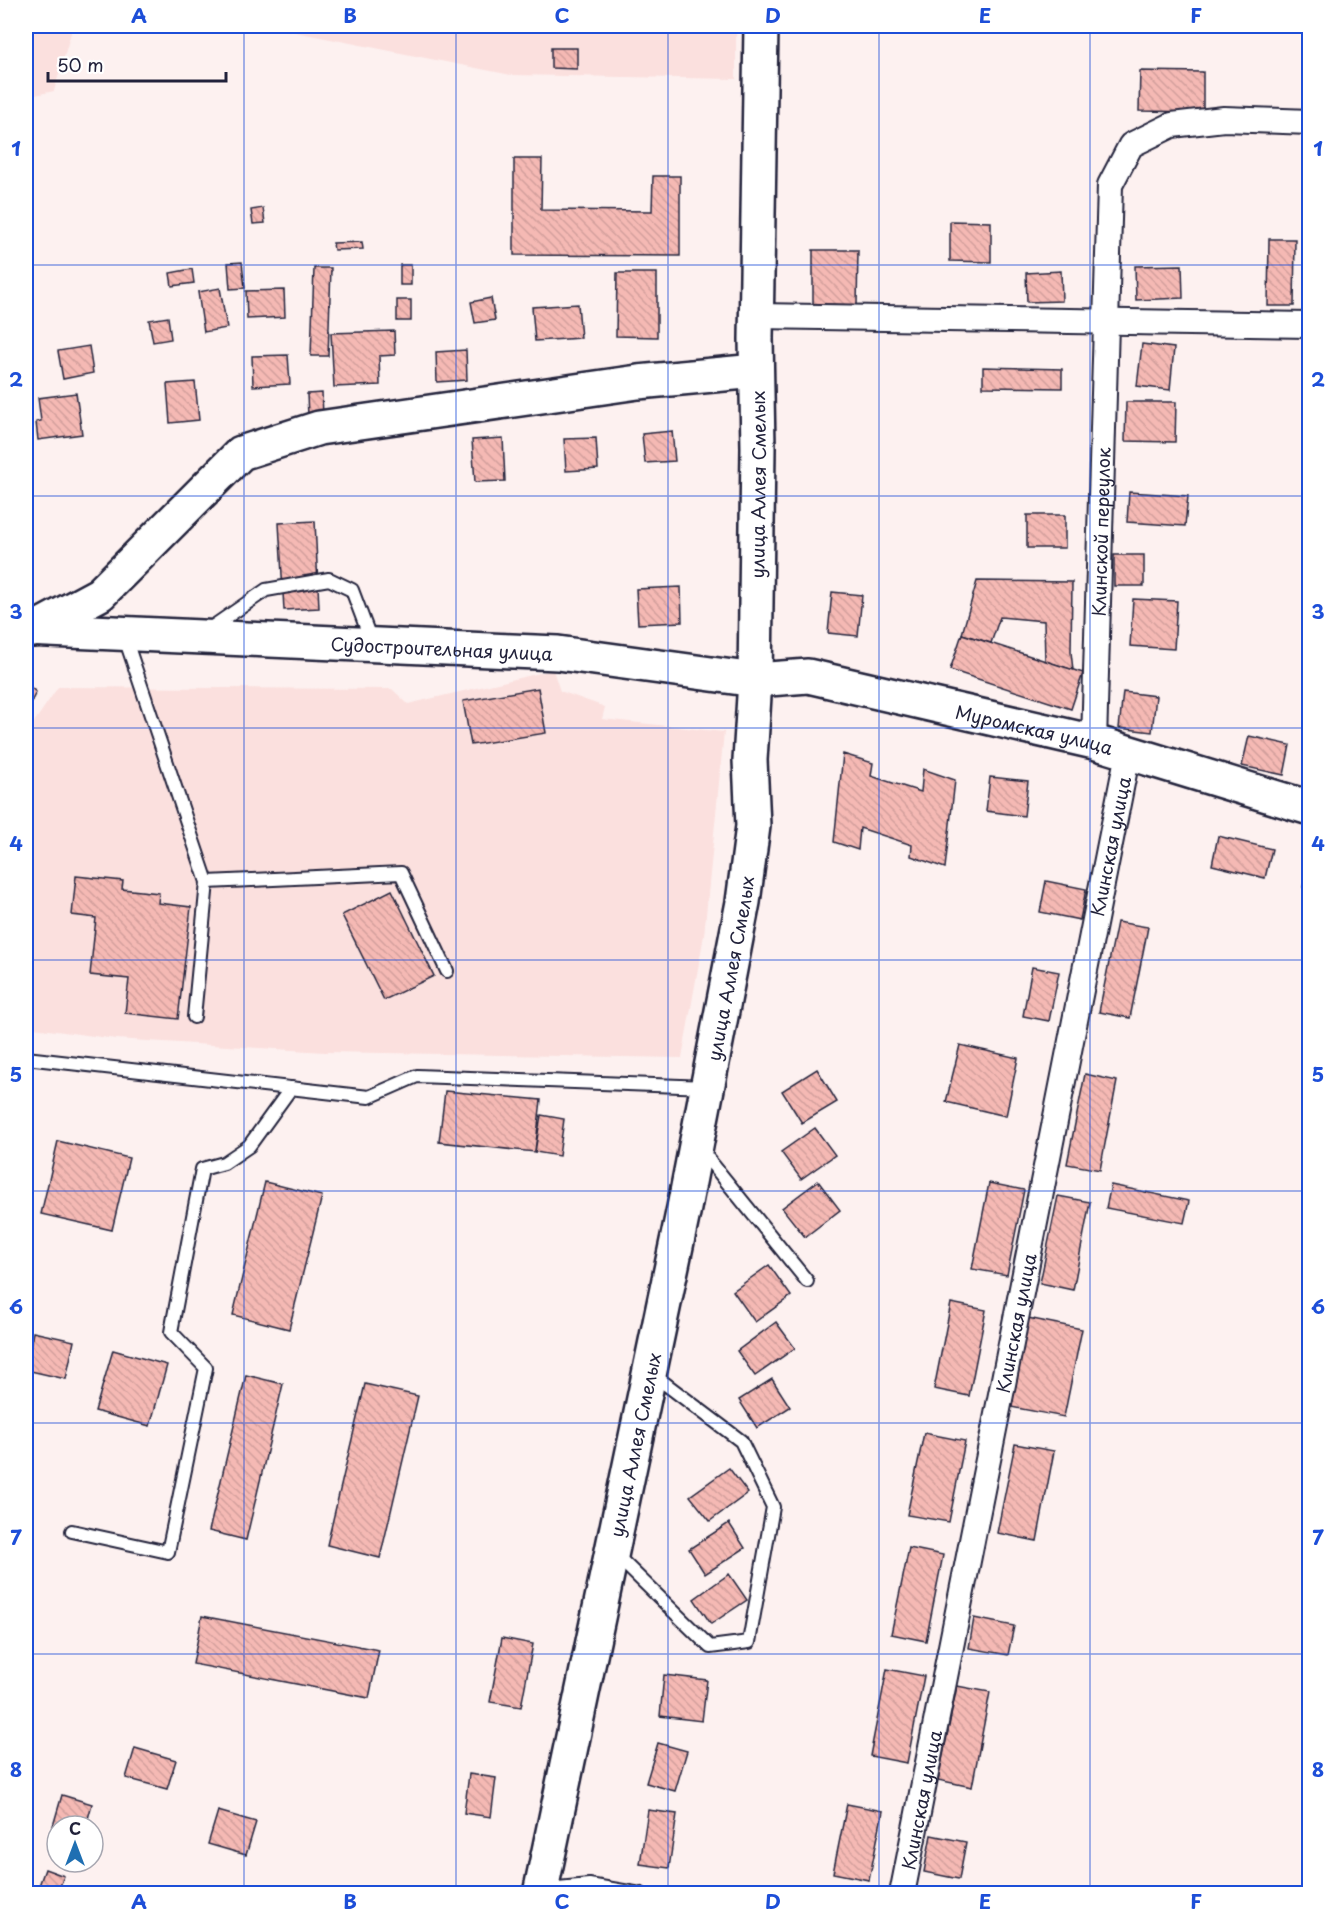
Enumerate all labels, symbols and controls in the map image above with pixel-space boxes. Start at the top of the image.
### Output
text: A [131,0,147,30]
text: B [343,0,357,30]
text: C [554,0,570,30]
text: D [765,0,781,30]
text: E [979,0,991,30]
text: F [1190,0,1202,30]
scale bar [48,45,226,83]
text: 50 m [57,51,104,78]
text: 1 [11,133,21,163]
text: 1 [1313,133,1323,163]
text: 2 [9,364,23,394]
text: 2 [1311,364,1325,394]
street label: улица Аллея Смелых [743,390,772,578]
street label: Клинской переулок [1084,447,1116,617]
text: 3 [9,596,23,626]
text: 3 [1311,596,1325,626]
street label: Судостроительная улица [330,629,554,666]
street label: Муромская улица [953,697,1117,761]
street label: Клинская улица [1082,773,1137,919]
text: 4 [9,828,23,858]
text: 4 [1311,828,1325,858]
street label: улица Аллея Смелых [699,874,760,1063]
text: 5 [10,1059,22,1089]
text: 5 [1312,1059,1324,1089]
street label: Клинская улица [988,1250,1042,1395]
text: 6 [9,1291,23,1321]
text: 6 [1311,1291,1325,1321]
street label: улица Аллея Смелых [602,1350,667,1539]
text: 7 [10,1522,22,1552]
text: 7 [1312,1522,1324,1552]
street label: Клинская улица [894,1727,948,1872]
text: 8 [10,1754,22,1784]
text: 8 [1312,1754,1324,1784]
north arrow [45,1814,105,1874]
text: С [69,1816,81,1840]
text: A [131,1886,147,1916]
text: B [343,1886,357,1916]
text: C [554,1886,570,1916]
text: D [765,1886,781,1916]
text: E [979,1886,991,1916]
text: F [1190,1886,1202,1916]

